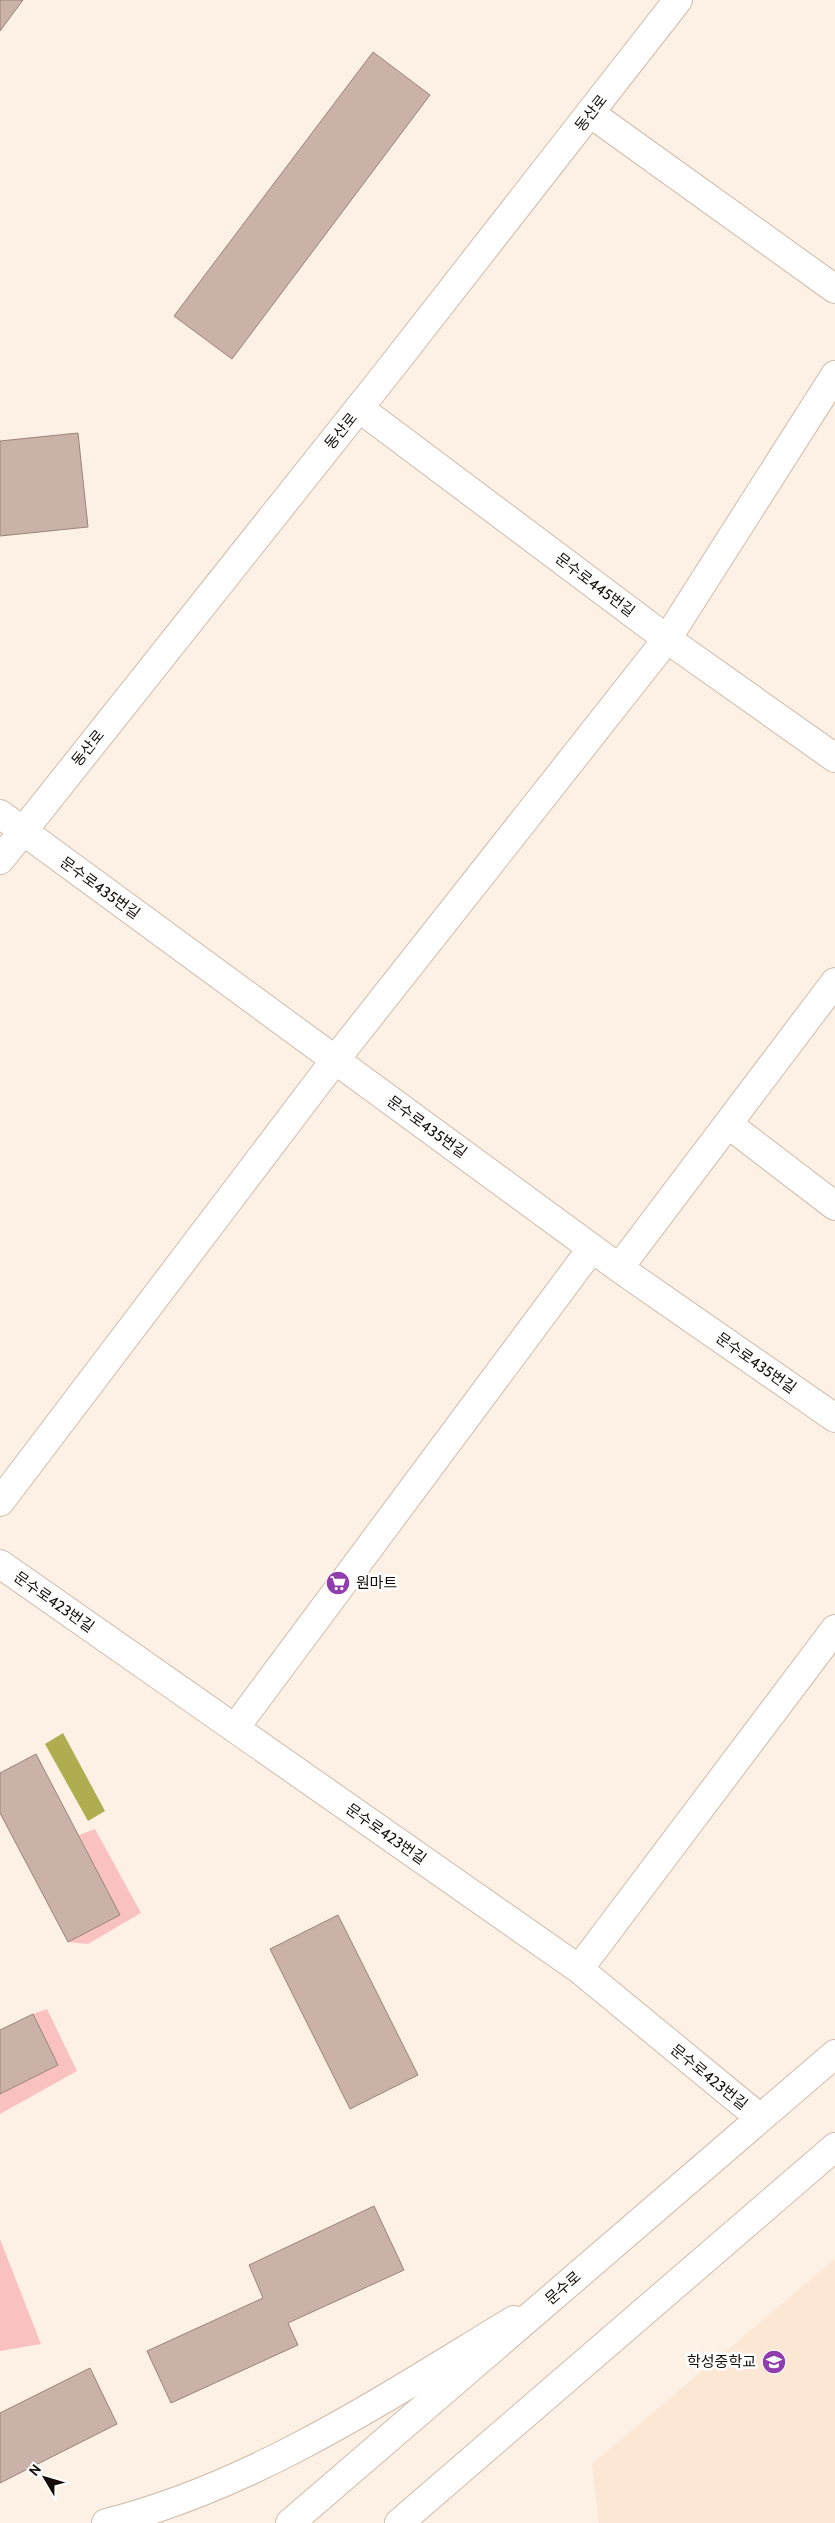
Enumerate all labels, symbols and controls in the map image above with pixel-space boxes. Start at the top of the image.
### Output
street label: 동산로 [571,91,611,135]
street label: 동산로 [321,409,361,453]
street label: 문수로445번길 [552,549,638,621]
street label: 동산로 [68,726,108,770]
street label: 문수로435번길 [57,853,143,923]
street label: 문수로435번길 [384,1092,470,1162]
street label: 문수로435번길 [712,1329,800,1397]
street label: 문수로423번길 [10,1568,98,1636]
supermarket icon: 원마트 [325,1570,351,1596]
place label: 원마트 [356,1574,398,1592]
street label: 문수로423번길 [342,1800,430,1868]
street label: 문수로423번길 [667,2041,751,2113]
street label: 문수로 [541,2268,585,2308]
school or university icon: 학성중학교 [761,2349,787,2375]
place label: 학성중학교 [687,2353,756,2371]
north arrow [20,2453,70,2503]
text: N [25,2461,45,2479]

